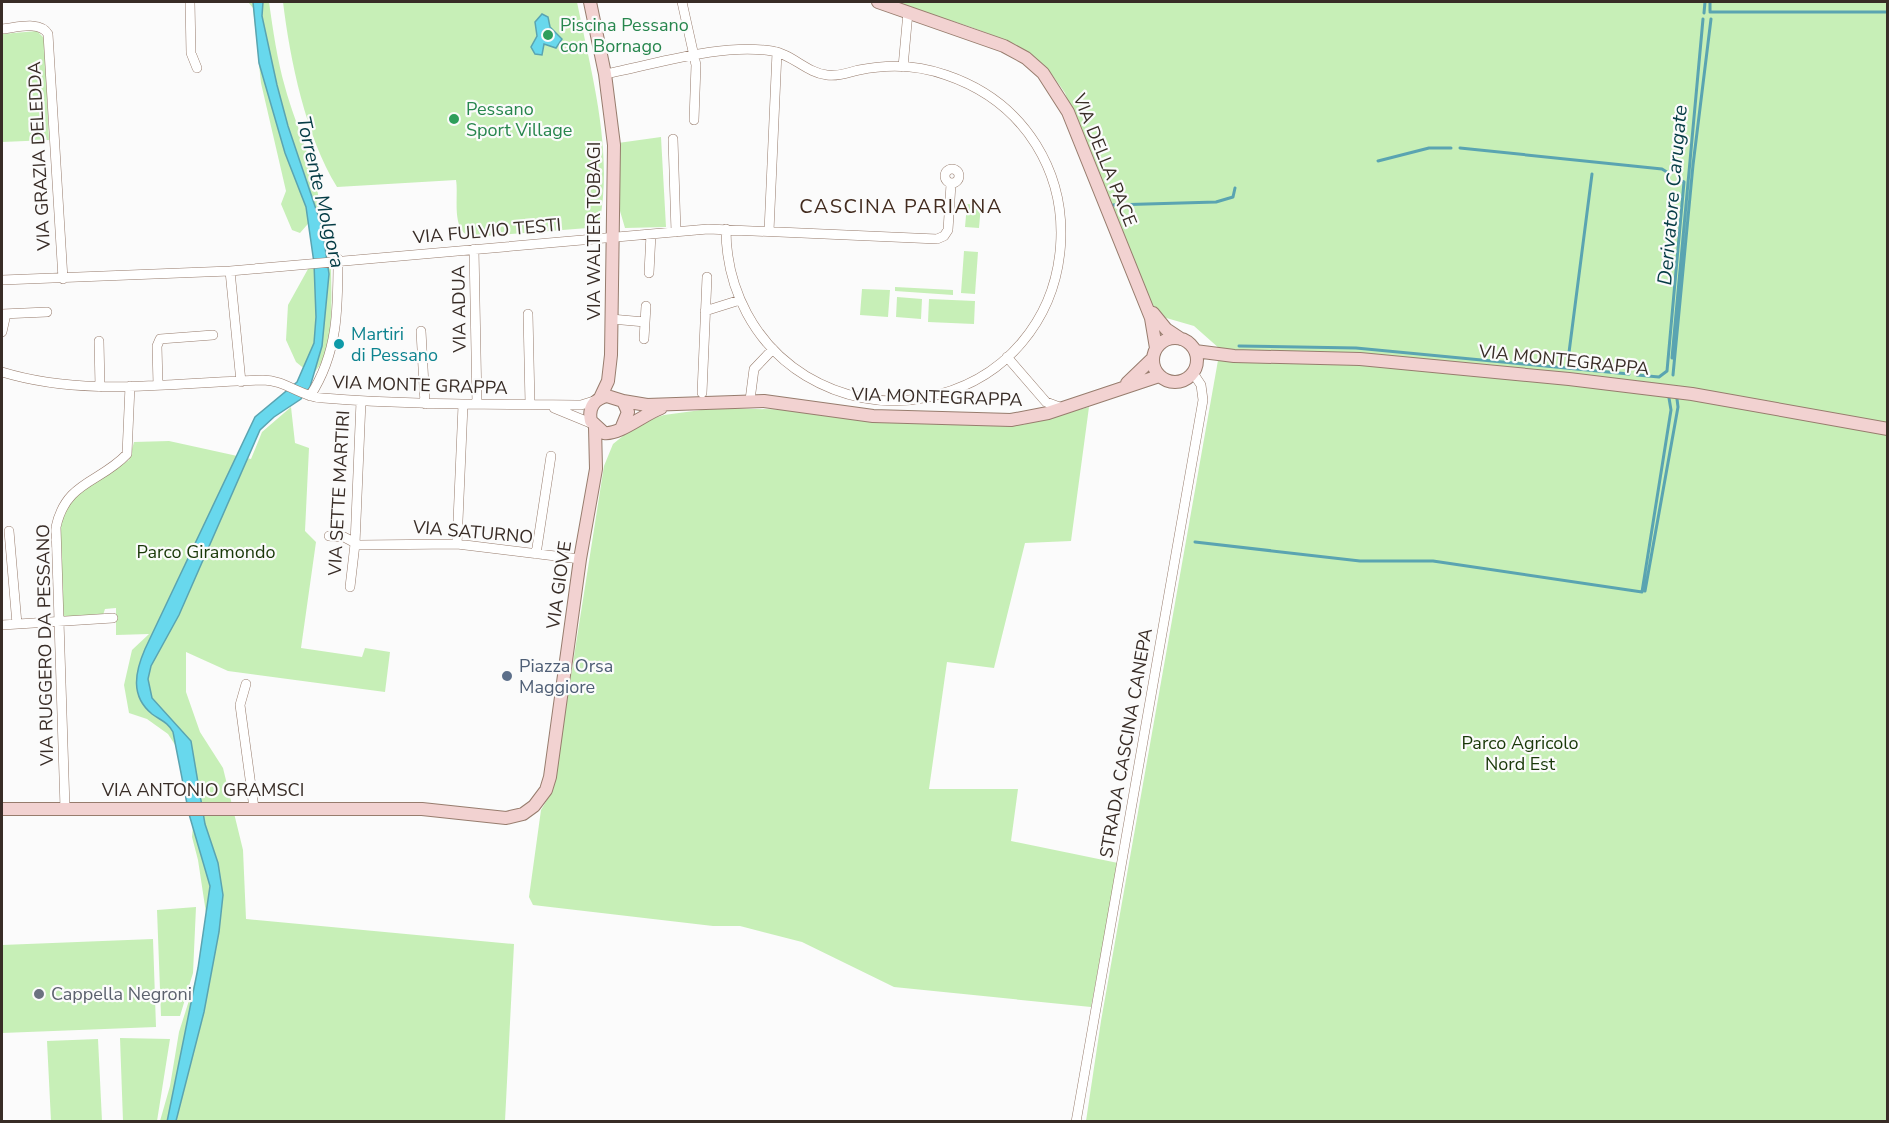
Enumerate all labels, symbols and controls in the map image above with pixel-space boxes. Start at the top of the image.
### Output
place label: Piscina Pessano con Bornago [560,13,689,58]
marker: Piscina Pessano con Bornago [541,28,555,42]
street label: VIA GRAZIA DELEDDA [22,61,56,252]
street label: VIA DELLA PACE [1067,89,1143,230]
place label: Pessano Sport Village [466,97,572,142]
water label: Derivatore Carugate [1651,103,1694,286]
marker: Pessano Sport Village [447,112,461,126]
water label: Torrente Molgora [290,114,351,271]
street label: VIA WALTER TOBAGI [582,142,606,321]
district label: CASCINA PARIANA [799,193,1003,220]
street label: VIA FULVIO TESTI [411,213,562,250]
street label: VIA ADUA [446,265,472,354]
place label: Martiri di Pessano [351,322,438,367]
marker: Martiri di Pessano [332,337,346,351]
street label: VIA MONTEGRAPPA [1477,339,1650,381]
street label: VIA MONTE GRAPPA [331,370,508,400]
street label: VIA MONTEGRAPPA [850,382,1023,412]
street label: VIA SETTE MARTIRI [323,410,355,577]
street label: VIA SATURNO [411,515,534,549]
street label: VIA RUGGERO DA PESSANO [31,524,59,767]
street label: VIA GIOVE [541,539,577,632]
park label: Parco Giramondo [137,540,275,564]
street label: STRADA CASCINA CANEPA [1094,626,1158,860]
place label: Piazza Orsa Maggiore [519,654,613,699]
marker: Piazza Orsa Maggiore [500,669,514,683]
park label: Parco Agricolo Nord Est [1461,731,1579,776]
street label: VIA ANTONIO GRAMSCI [101,778,304,802]
place label: Cappella Negroni [51,982,192,1006]
marker: Cappella Negroni [32,987,46,1001]

